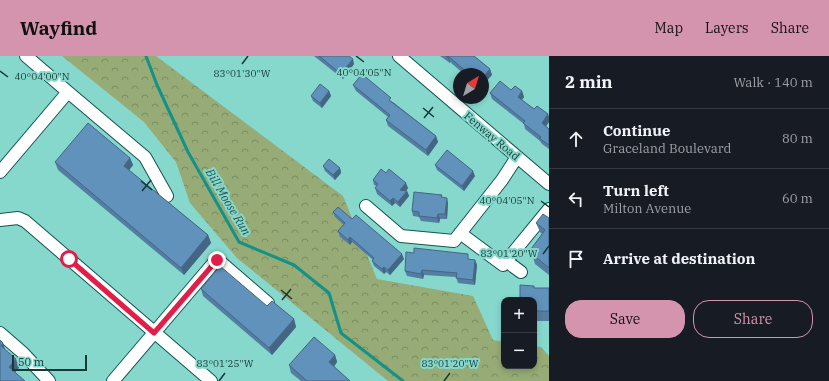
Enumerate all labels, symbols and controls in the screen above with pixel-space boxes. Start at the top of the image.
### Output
text: Wayfind [20,16,97,40]
text: Map [655,19,683,37]
text: Layers [705,19,749,37]
text: Share [771,19,809,37]
text: 40°04'05"N [337,66,392,79]
text: 83°01'30"W [213,67,271,80]
north arrow [453,68,489,104]
text: 40°04'00"N [15,70,70,83]
text: 2 min [565,71,613,93]
text: Walk · 140 m [734,74,813,91]
street label: Fenway Road [461,109,523,164]
text: Continue [603,121,670,140]
icon: ahead [565,128,587,150]
text: 80 m [782,130,813,147]
text: Graceland Boulevard [603,140,732,157]
water label: Bill Moose Run [202,165,254,238]
text: Turn left [603,181,669,200]
icon: left [565,188,587,210]
text: 60 m [782,190,813,207]
text: 40°04'05"N [480,194,535,207]
text: Milton Avenue [603,200,691,217]
text: 83°01'20"W [480,247,538,260]
icon: arrive [565,248,587,270]
text: Arrive at destination [603,249,755,268]
route start [60,250,78,268]
route end [208,251,226,269]
map controls [501,297,537,369]
button: + [501,297,537,333]
button: Save [565,300,685,338]
button: Share [693,300,813,338]
button: − [501,333,537,369]
scale bar [12,353,87,372]
text: 50 m [18,355,44,369]
text: 83°01'25"W [196,357,254,370]
text: 83°01'20"W [421,357,479,370]

